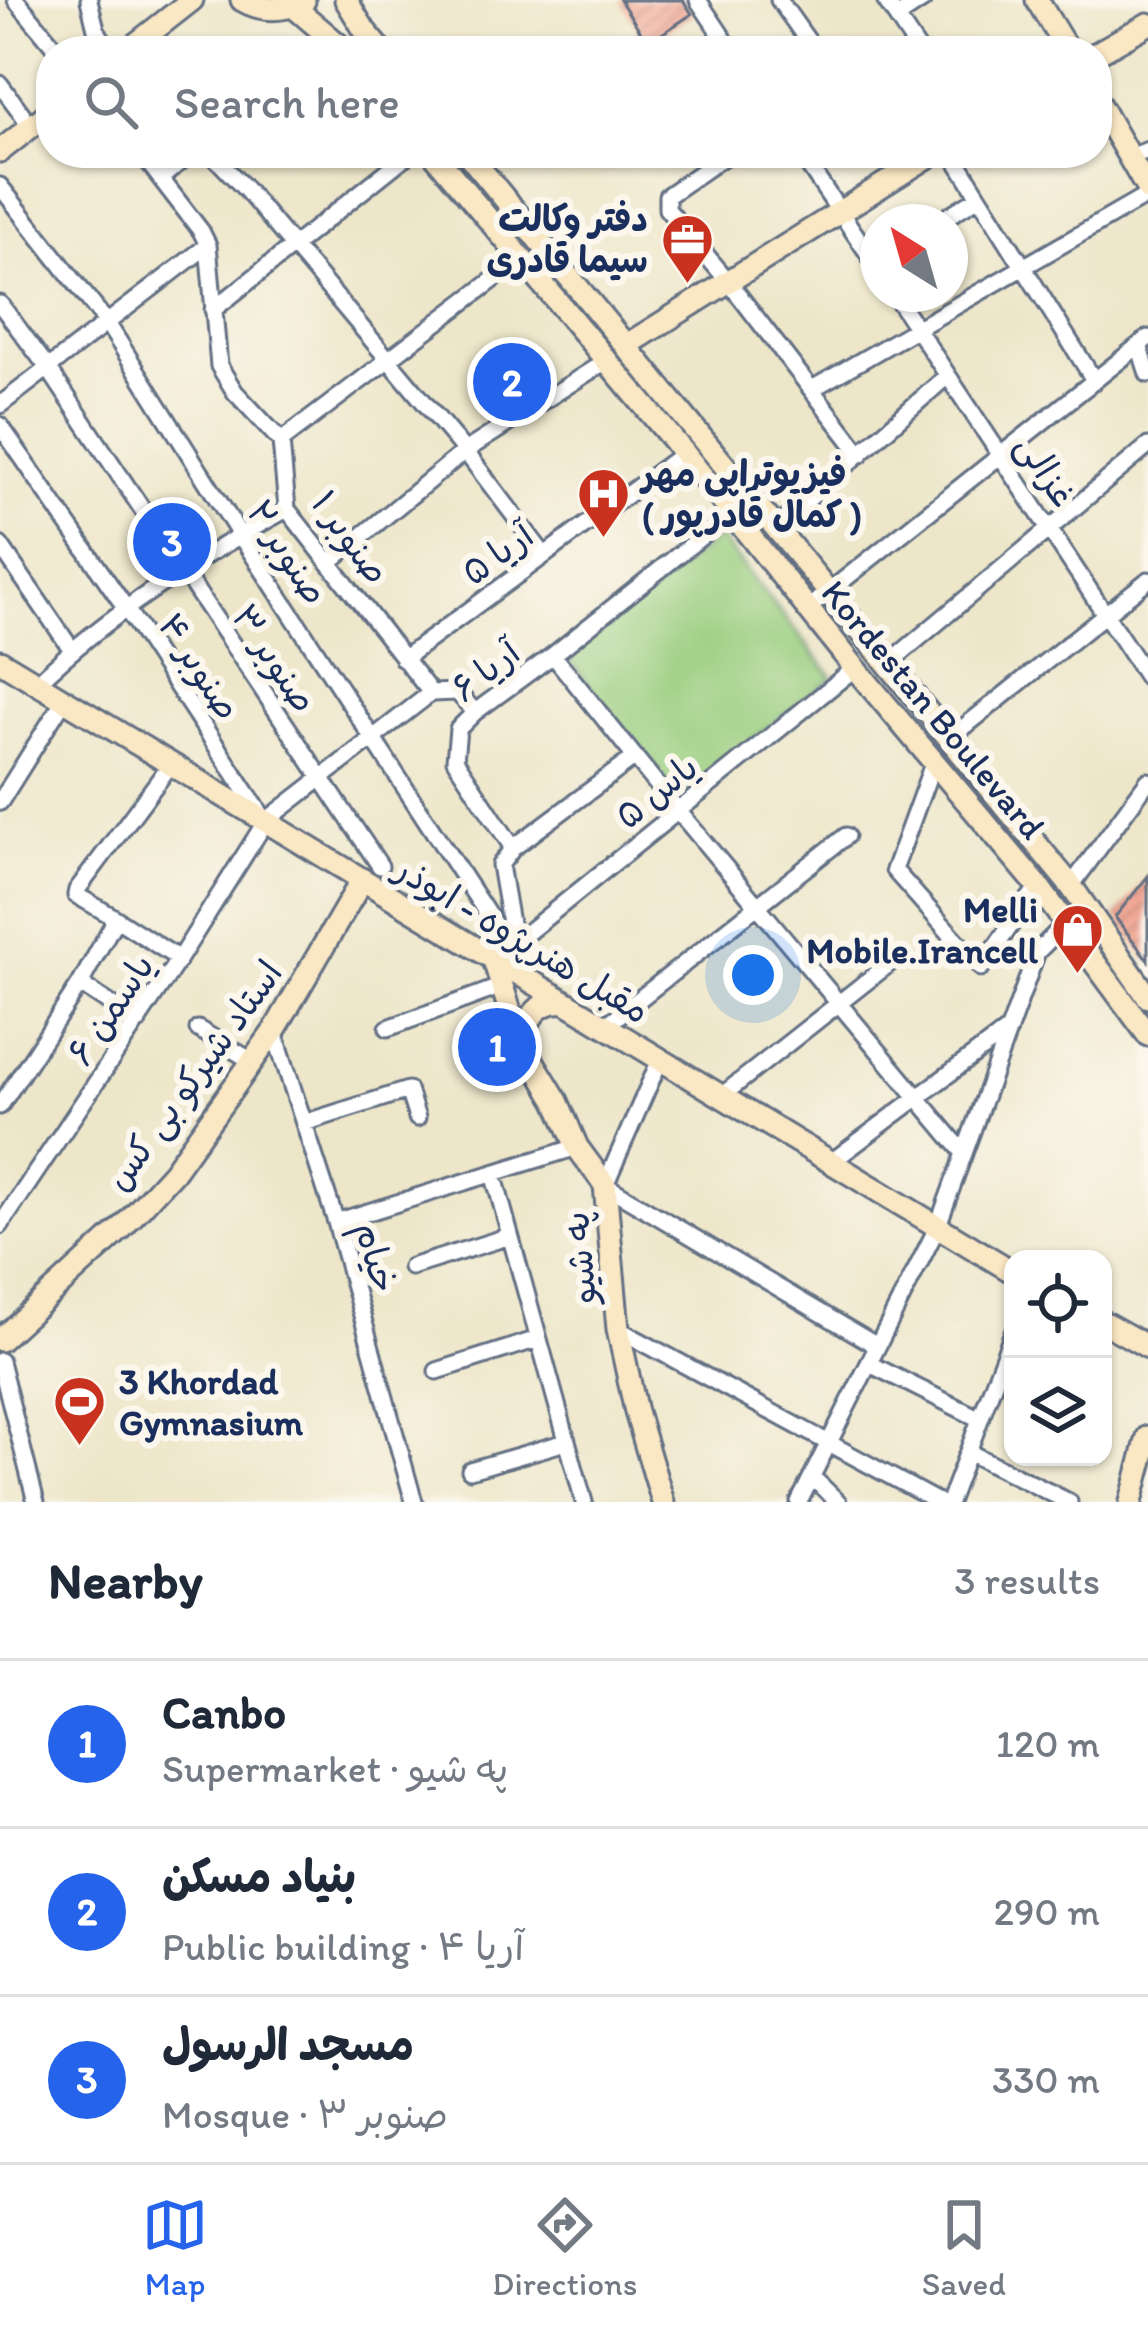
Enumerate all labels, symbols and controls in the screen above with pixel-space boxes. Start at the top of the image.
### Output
search box [36,36,1112,168]
icon: search [78,69,144,135]
text: Search here [174,75,400,129]
place label: دفتر وکالت سیما قادری [487,197,648,281]
north arrow [860,204,968,312]
office icon: دفتر وکالت سیما قادری [659,211,715,285]
pin: 2 [473,337,551,427]
street label: غزالی [1006,426,1086,516]
place label: فیزیوتراپی مهر ( کمال قادرپور ) [639,452,862,538]
hospital icon: فیزیوتراپی مهر ( کمال قادرپور ) [575,466,631,540]
street label: صنوبر ۱ [301,482,399,593]
street label: صنوبر ۲ [236,492,337,614]
pin: 3 [133,497,211,587]
street label: آریا ۵ [453,512,543,594]
street label: Kordestan Boulevard [813,571,1055,848]
street label: صنوبر ۳ [221,596,326,722]
street label: صنوبر ۴ [148,605,250,729]
street label: آریا ۶ [443,629,530,710]
street label: یاس ۵ [606,745,706,838]
street label: مقبل هنرپژوه - ابوذر [384,845,658,1034]
place label: Melli Mobile.Irancell [806,888,1039,972]
shop icon: Melli Mobile.Irancell [1049,902,1105,976]
your location [723,945,783,1005]
street label: یاسمن ۶ [58,946,163,1073]
street label: استاد شیرکو بی کس [96,952,293,1200]
pin: 1 [458,1002,536,1092]
street label: په شیو [554,1210,607,1309]
street label: خیام [340,1217,407,1299]
map controls [1004,1250,1112,1466]
button: locate [1004,1250,1112,1358]
button: layers [1004,1358,1112,1466]
place label: 3 Khordad Gymnasium [119,1360,304,1444]
sports icon: 3 Khordad Gymnasium [52,1374,108,1448]
text: Nearby [48,1550,203,1611]
text: 3 results [954,1557,1100,1604]
text: Canbo [162,1685,286,1739]
text: 1 [78,1720,96,1767]
text: 120 m [996,1720,1100,1767]
text: Supermarket · په شیو [162,1745,508,1792]
text: بنیاد مسکن [162,1849,356,1903]
text: 2 [77,1888,97,1935]
text: 290 m [993,1888,1100,1935]
text: Public building · آریا ۴ [162,1923,524,1970]
text: مسجد الرسول [162,2017,414,2071]
text: 3 [76,2056,98,2103]
text: 330 m [992,2056,1100,2103]
text: Mosque · صنوبر ۳ [162,2091,448,2138]
tab: Map [142,2192,208,2303]
tab: Directions [492,2192,637,2303]
tab: Saved [922,2192,1006,2303]

